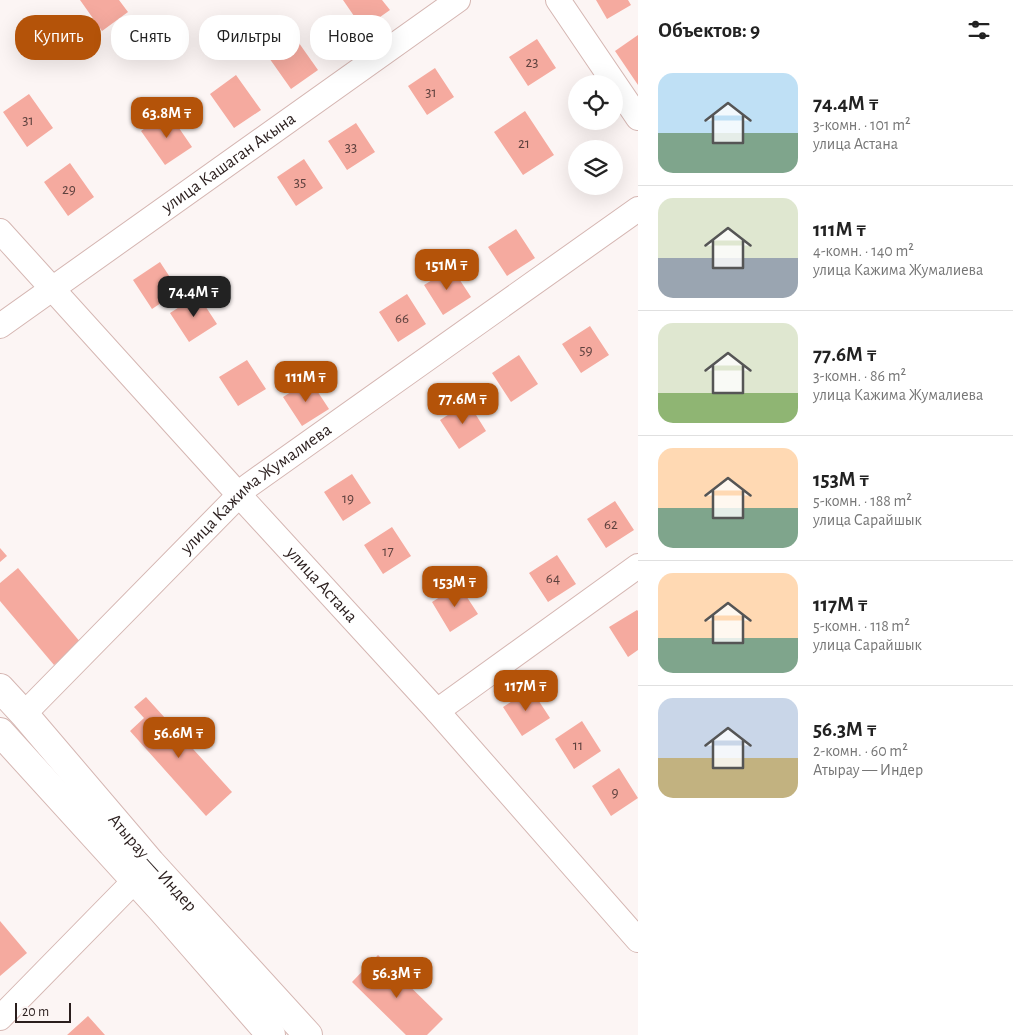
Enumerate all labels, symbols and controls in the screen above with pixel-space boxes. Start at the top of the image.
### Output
chip: Купить [15,15,101,60]
chip: Снять [111,15,189,60]
chip: Фильтры [199,15,300,60]
chip: Новое [310,15,392,60]
icon: filters [965,16,993,44]
text: Объектов: 9 [658,20,760,41]
house number: 23 [525,55,539,70]
map controls [568,75,623,195]
button: locate [568,75,623,130]
house number: 31 [425,85,437,100]
icon: home [698,93,758,153]
text: 74.4M ₸ [813,93,879,114]
pin: 63.8M ₸ [121,96,213,139]
text: 63.8M ₸ [142,105,192,121]
street label: улица Кашаган Акына [158,109,299,217]
house number: 31 [22,113,34,128]
text: 3-комн. · 101 m² [813,117,911,133]
house number: 21 [518,136,530,151]
text: улица Астана [813,136,898,152]
house number: 33 [345,140,357,155]
button: layers [568,140,623,195]
house number: 35 [294,175,306,190]
house number: 29 [62,182,76,197]
icon: home [698,218,758,278]
text: 111M ₸ [813,219,867,240]
text: 4-комн. · 140 m² [813,243,914,259]
pin: 151M ₸ [406,248,488,291]
text: 151M ₸ [426,257,468,273]
text: улица Кажима Жумалиева [813,262,983,278]
pin: 74.4M ₸ [148,276,240,318]
text: 74.4M ₸ [169,284,219,300]
house number: 66 [395,311,409,326]
house number: 59 [579,343,593,358]
icon: home [698,343,758,403]
text: 77.6M ₸ [813,344,877,365]
pin: 111M ₸ [265,360,347,403]
text: 3-комн. · 86 m² [813,368,906,384]
text: 111M ₸ [285,369,327,385]
pin: 77.6M ₸ [417,382,509,425]
text: улица Кажима Жумалиева [813,387,983,403]
text: 77.6M ₸ [438,391,488,407]
street label: улица Кажима Жумалиева [177,421,335,558]
icon: home [698,468,758,528]
text: 153M ₸ [813,469,870,490]
house number: 19 [342,491,354,506]
text: 5-комн. · 188 m² [813,493,912,509]
text: улица Сарайшык [813,512,922,528]
house number: 62 [604,517,618,532]
street label: улица Астана [282,543,360,626]
house number: 17 [382,544,394,559]
pin: 153M ₸ [414,566,496,608]
house number: 64 [546,571,560,586]
text: 153M ₸ [433,574,477,590]
icon: home [698,593,758,653]
text: 117M ₸ [813,594,869,615]
text: 5-комн. · 118 m² [813,618,910,634]
text: улица Сарайшык [813,637,922,653]
pin: 117M ₸ [485,670,567,712]
text: 117M ₸ [505,678,547,694]
pin: 56.6M ₸ [133,716,225,759]
icon: home [698,718,758,778]
text: 56.3M ₸ [813,719,877,740]
text: 56.6M ₸ [154,725,204,741]
house number: 11 [573,738,583,753]
text: 2-комн. · 60 m² [813,743,908,759]
text: Атырау — Индер [813,762,923,778]
house number: 9 [611,785,619,800]
street label: Атырау — Индер [104,811,200,915]
pin: 56.3M ₸ [351,956,443,999]
text: 56.3M ₸ [372,965,422,981]
scale bar [15,1000,71,1023]
text: 20 m [22,1005,49,1019]

